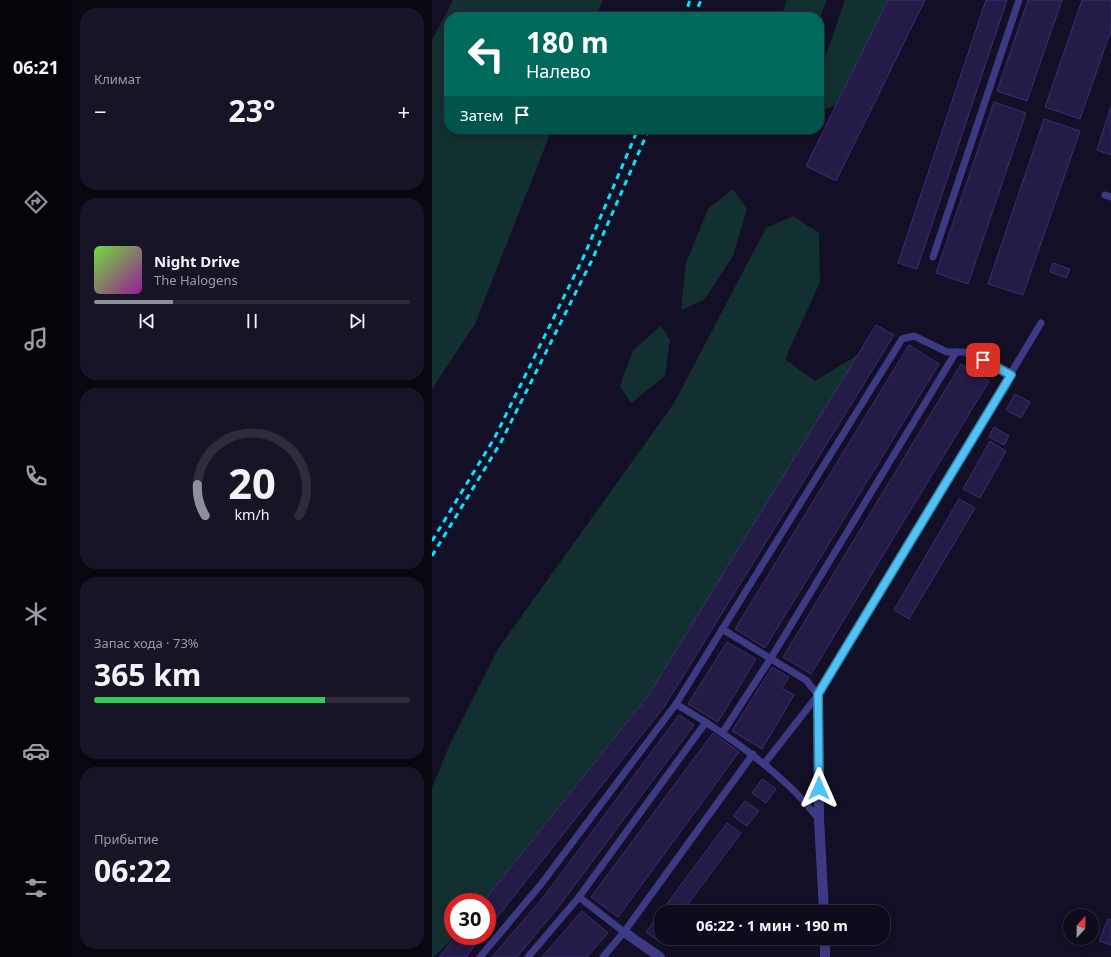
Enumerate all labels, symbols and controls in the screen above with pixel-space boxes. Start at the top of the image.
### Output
text: 180 m [526,23,609,61]
icon: left [460,28,512,80]
text: 06:21 [13,55,59,79]
text: Налево [526,59,591,83]
text: Климат [94,70,141,88]
text: 23° [228,90,276,131]
text: − [94,96,107,126]
text: + [397,96,410,126]
icon: arrive [511,104,533,126]
text: Затем [460,105,503,125]
icon: directions [22,188,50,216]
text: Night Drive [154,251,240,271]
text: The Halogens [154,271,238,289]
icon: previous [136,310,158,332]
icon: pause [241,310,263,332]
icon: next [346,310,368,332]
icon: music [22,325,50,353]
pin [966,343,1000,377]
icon: arrive [972,349,994,371]
text: 20 [228,455,276,511]
icon: phone [22,462,50,490]
text: km/h [234,505,270,524]
icon: climate [22,600,50,628]
text: Запас хода · 73% [94,634,199,652]
text: 365 km [94,654,201,695]
icon: car [22,737,50,765]
position arrow [798,767,840,809]
text: Прибытие [94,830,158,848]
text: 06:22 [94,850,171,891]
icon: filters [22,874,50,902]
speed limit sign: 30 [444,893,496,945]
north arrow [1063,909,1099,945]
map controls [1063,909,1099,945]
text: 06:22 · 1 мин · 190 m [696,915,848,935]

